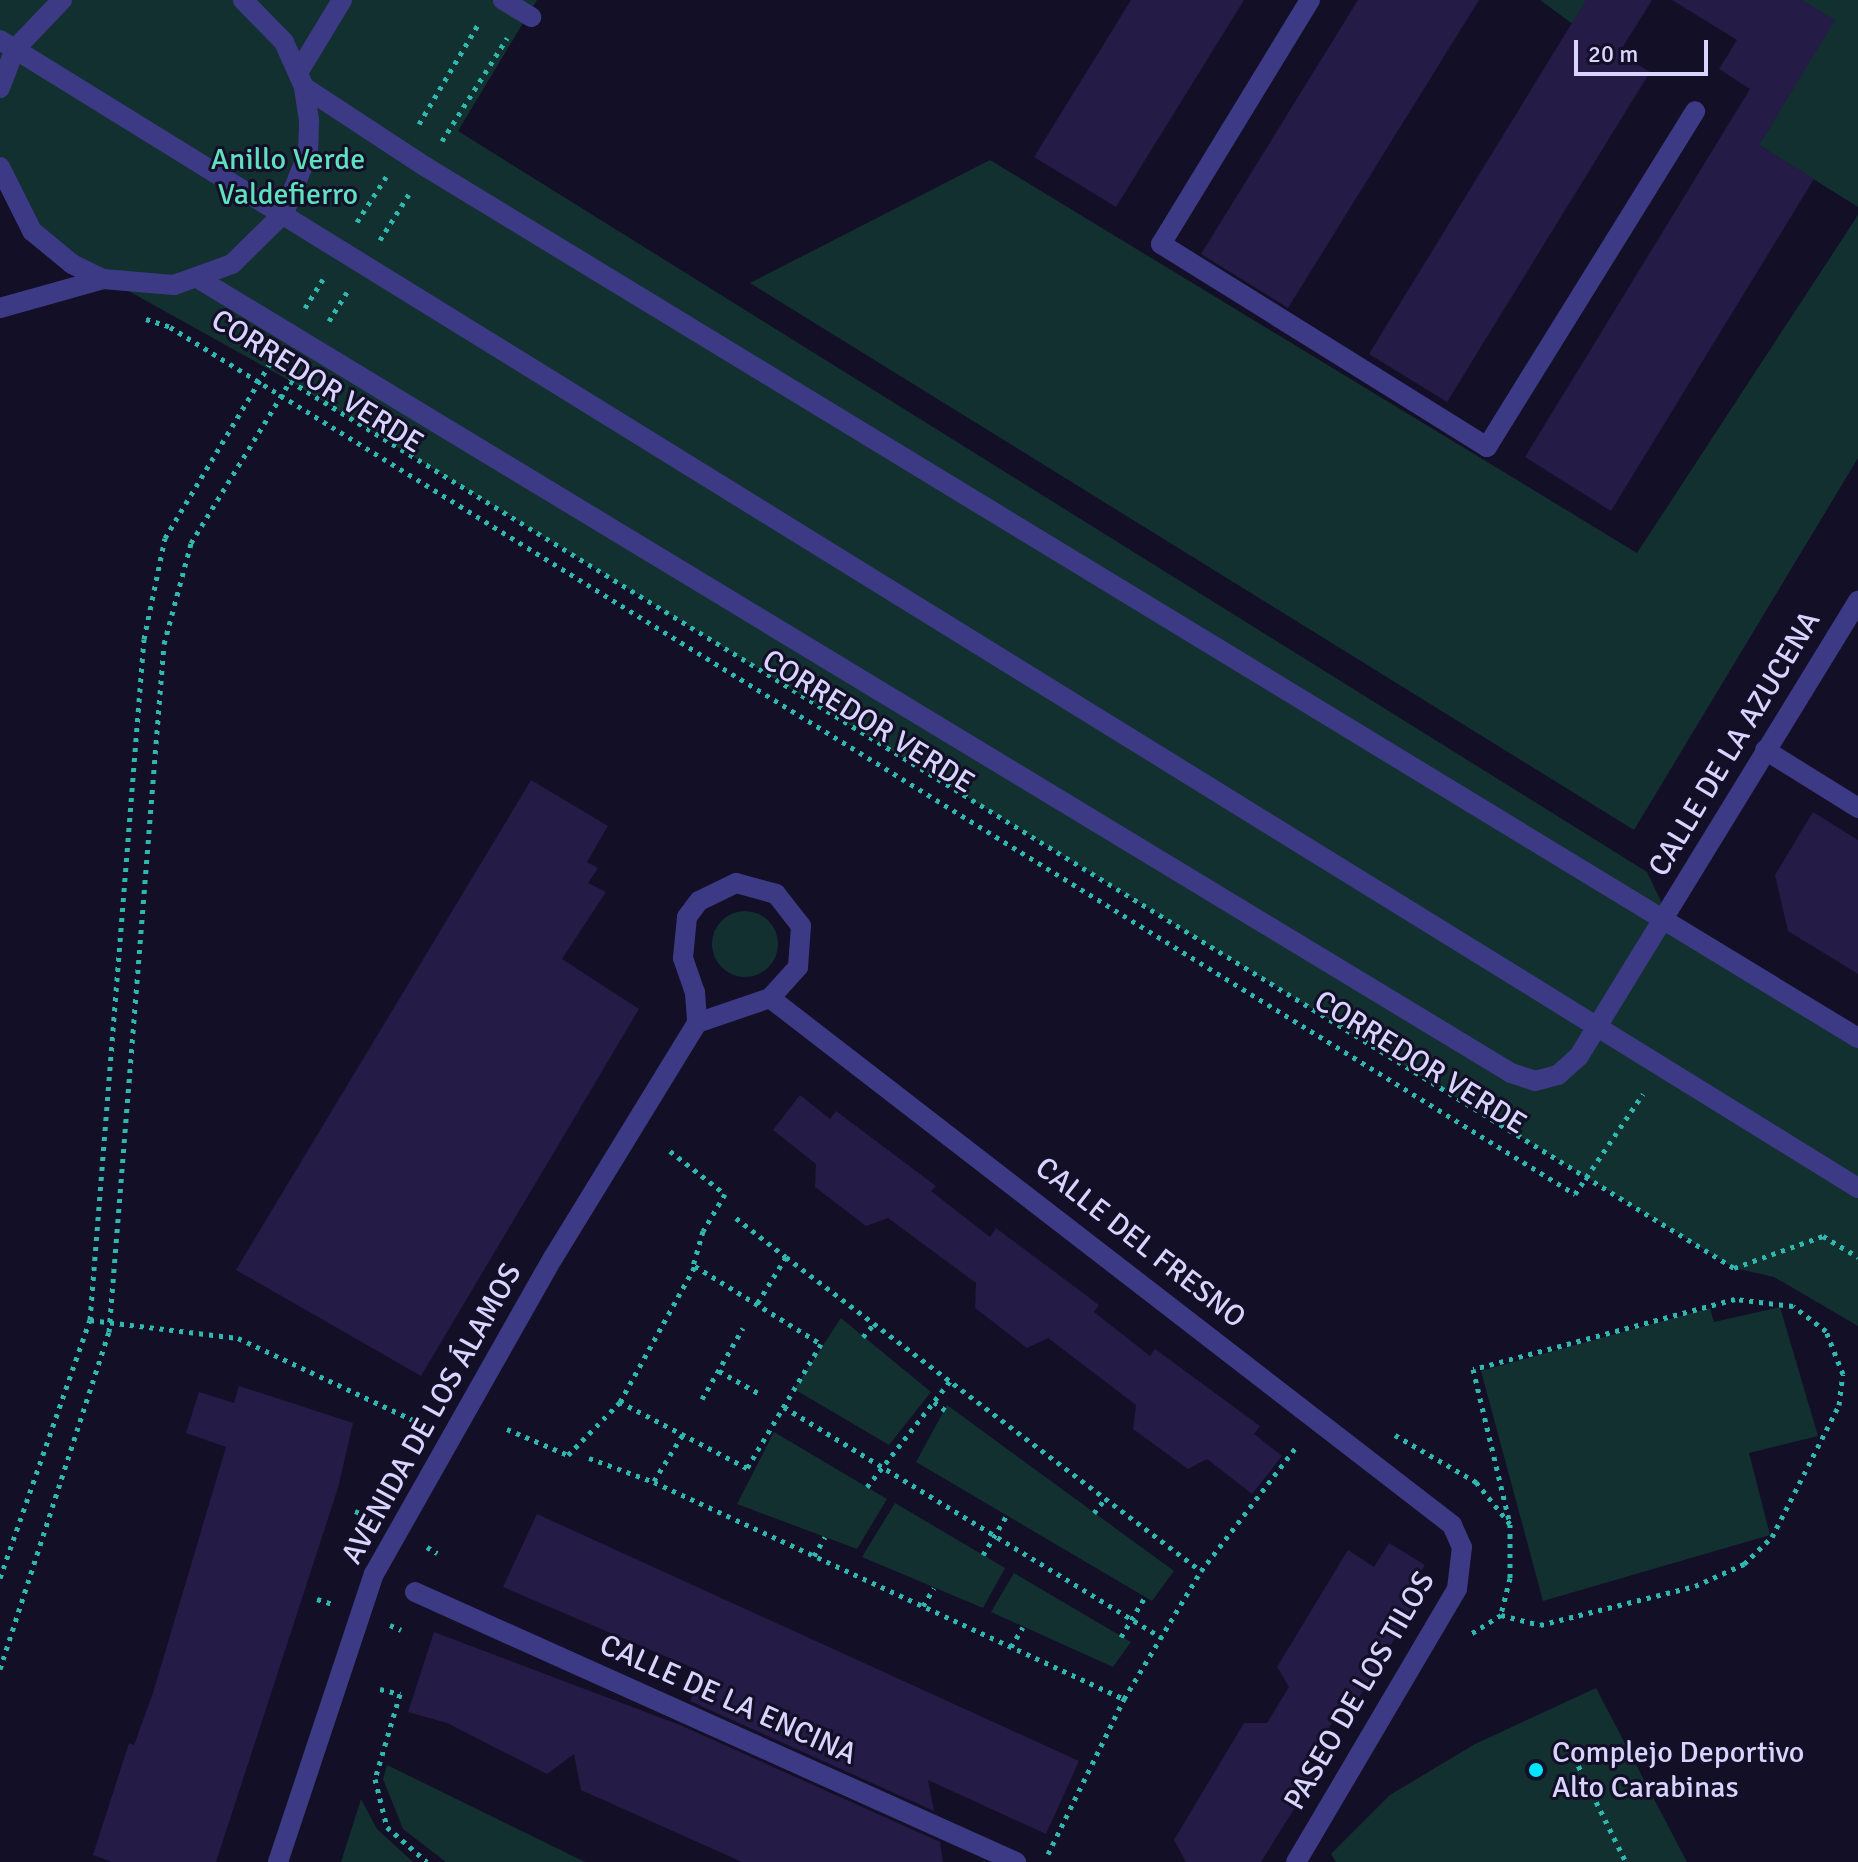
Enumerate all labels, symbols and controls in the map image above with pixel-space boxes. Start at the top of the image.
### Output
scale bar [1578,24,1712,74]
text: 20 m [1588,39,1638,69]
park label: Anillo Verde Valdefierro [211,142,365,212]
street label: CORREDOR VERDE [204,302,430,462]
street label: CALLE DE LA AZUCENA [1642,605,1828,883]
street label: CORREDOR VERDE [755,642,981,802]
street label: CORREDOR VERDE [1307,983,1533,1143]
street label: CALLE DEL FRESNO [1028,1150,1252,1336]
street label: AVENIDA DE LOS ÁLAMOS [334,1258,530,1570]
street label: PASEO DE LOS TILOS [1277,1566,1443,1816]
street label: CALLE DE LA ENCINA [594,1627,862,1773]
place label: Complejo Deportivo Alto Carabinas [1552,1735,1804,1806]
marker: Complejo Deportivo Alto Carabinas [1527,1761,1545,1779]

